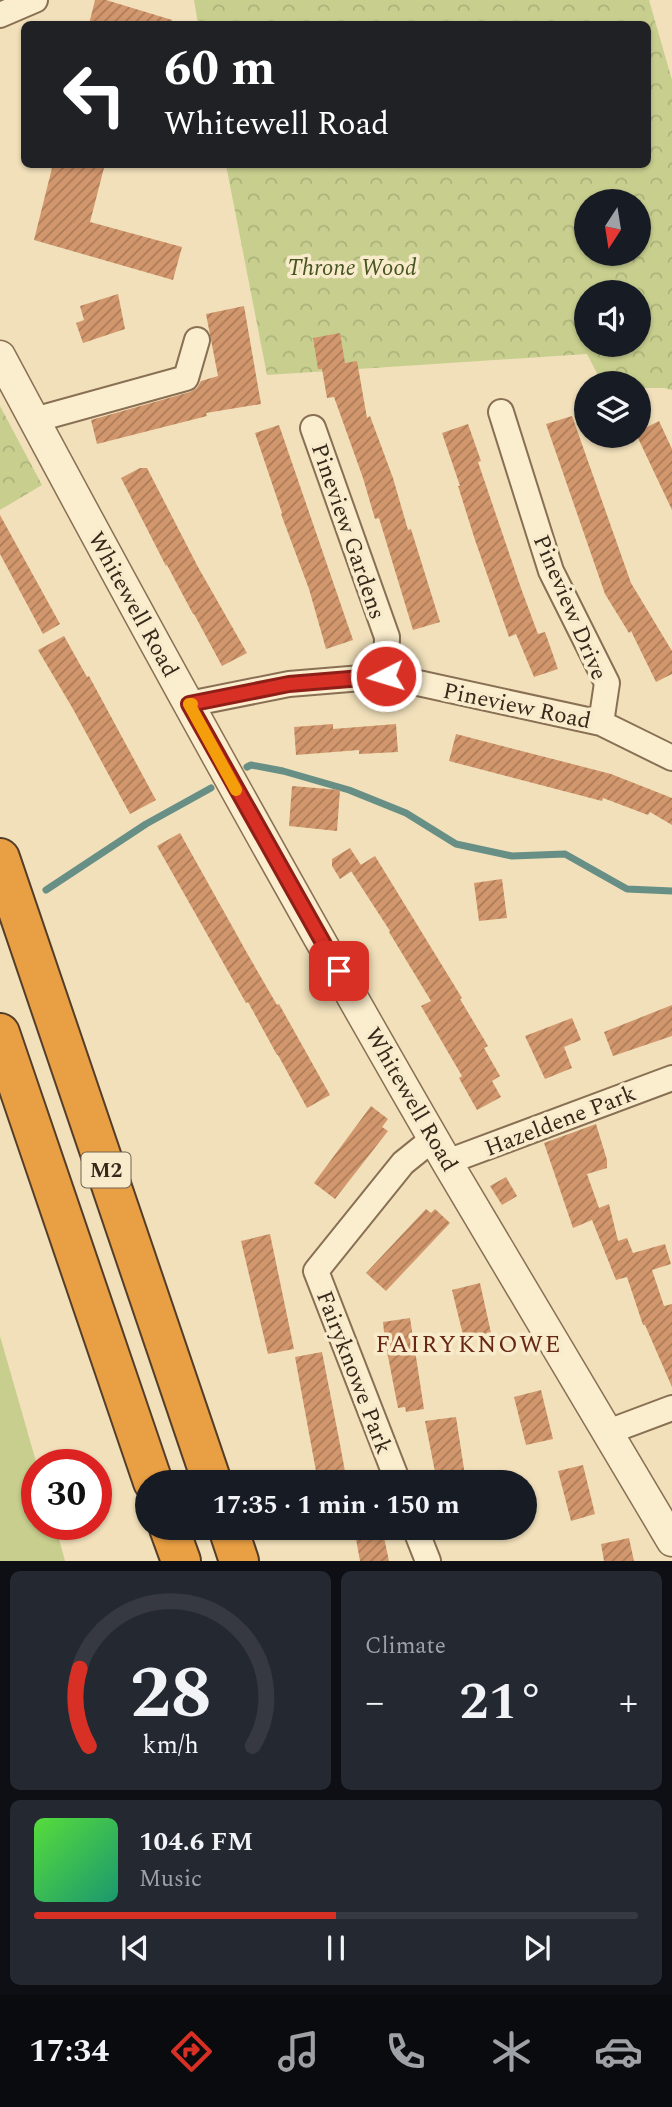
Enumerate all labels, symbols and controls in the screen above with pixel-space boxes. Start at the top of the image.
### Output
text: 60 m [164,32,275,107]
icon: left [49,49,140,140]
text: Whitewell Road [164,100,389,149]
north arrow [574,189,651,266]
map controls [574,189,651,448]
park label: Throne Wood [288,251,417,286]
button: sound [574,280,651,357]
button: layers [574,371,651,448]
street label: Pineview Gardens [301,439,394,624]
street label: Whitewell Road [78,525,187,684]
street label: Pineview Drive [523,529,616,686]
position arrow [349,639,423,713]
street label: Pineview Road [439,674,594,739]
pin [309,941,369,1001]
icon: arrive [320,952,358,990]
street label: Whitewell Road [355,1021,466,1179]
street label: Hazeldene Park [480,1076,642,1166]
road number: M2 [82,1152,130,1188]
street label: Fairyknowe Park [306,1286,401,1460]
district label: FAIRYKNOWE [376,1327,562,1363]
speed limit sign: 30 [21,1449,112,1540]
text: 17:35 · 1 min · 150 m [212,1485,460,1525]
text: Climate [365,1629,446,1664]
text: 28 [130,1640,211,1751]
text: 21° [459,1663,544,1742]
text: − [365,1674,384,1732]
text: + [619,1674,638,1732]
text: km/h [142,1727,199,1765]
text: 104.6 FM [139,1822,253,1862]
text: Music [139,1862,202,1897]
icon: previous [116,1929,154,1967]
icon: pause [317,1929,355,1967]
icon: next [518,1929,556,1967]
text: 17:34 [29,2027,109,2076]
icon: directions [167,2027,216,2076]
icon: music [274,2027,323,2076]
icon: phone [381,2027,430,2076]
icon: climate [487,2027,536,2076]
icon: car [594,2027,643,2076]

